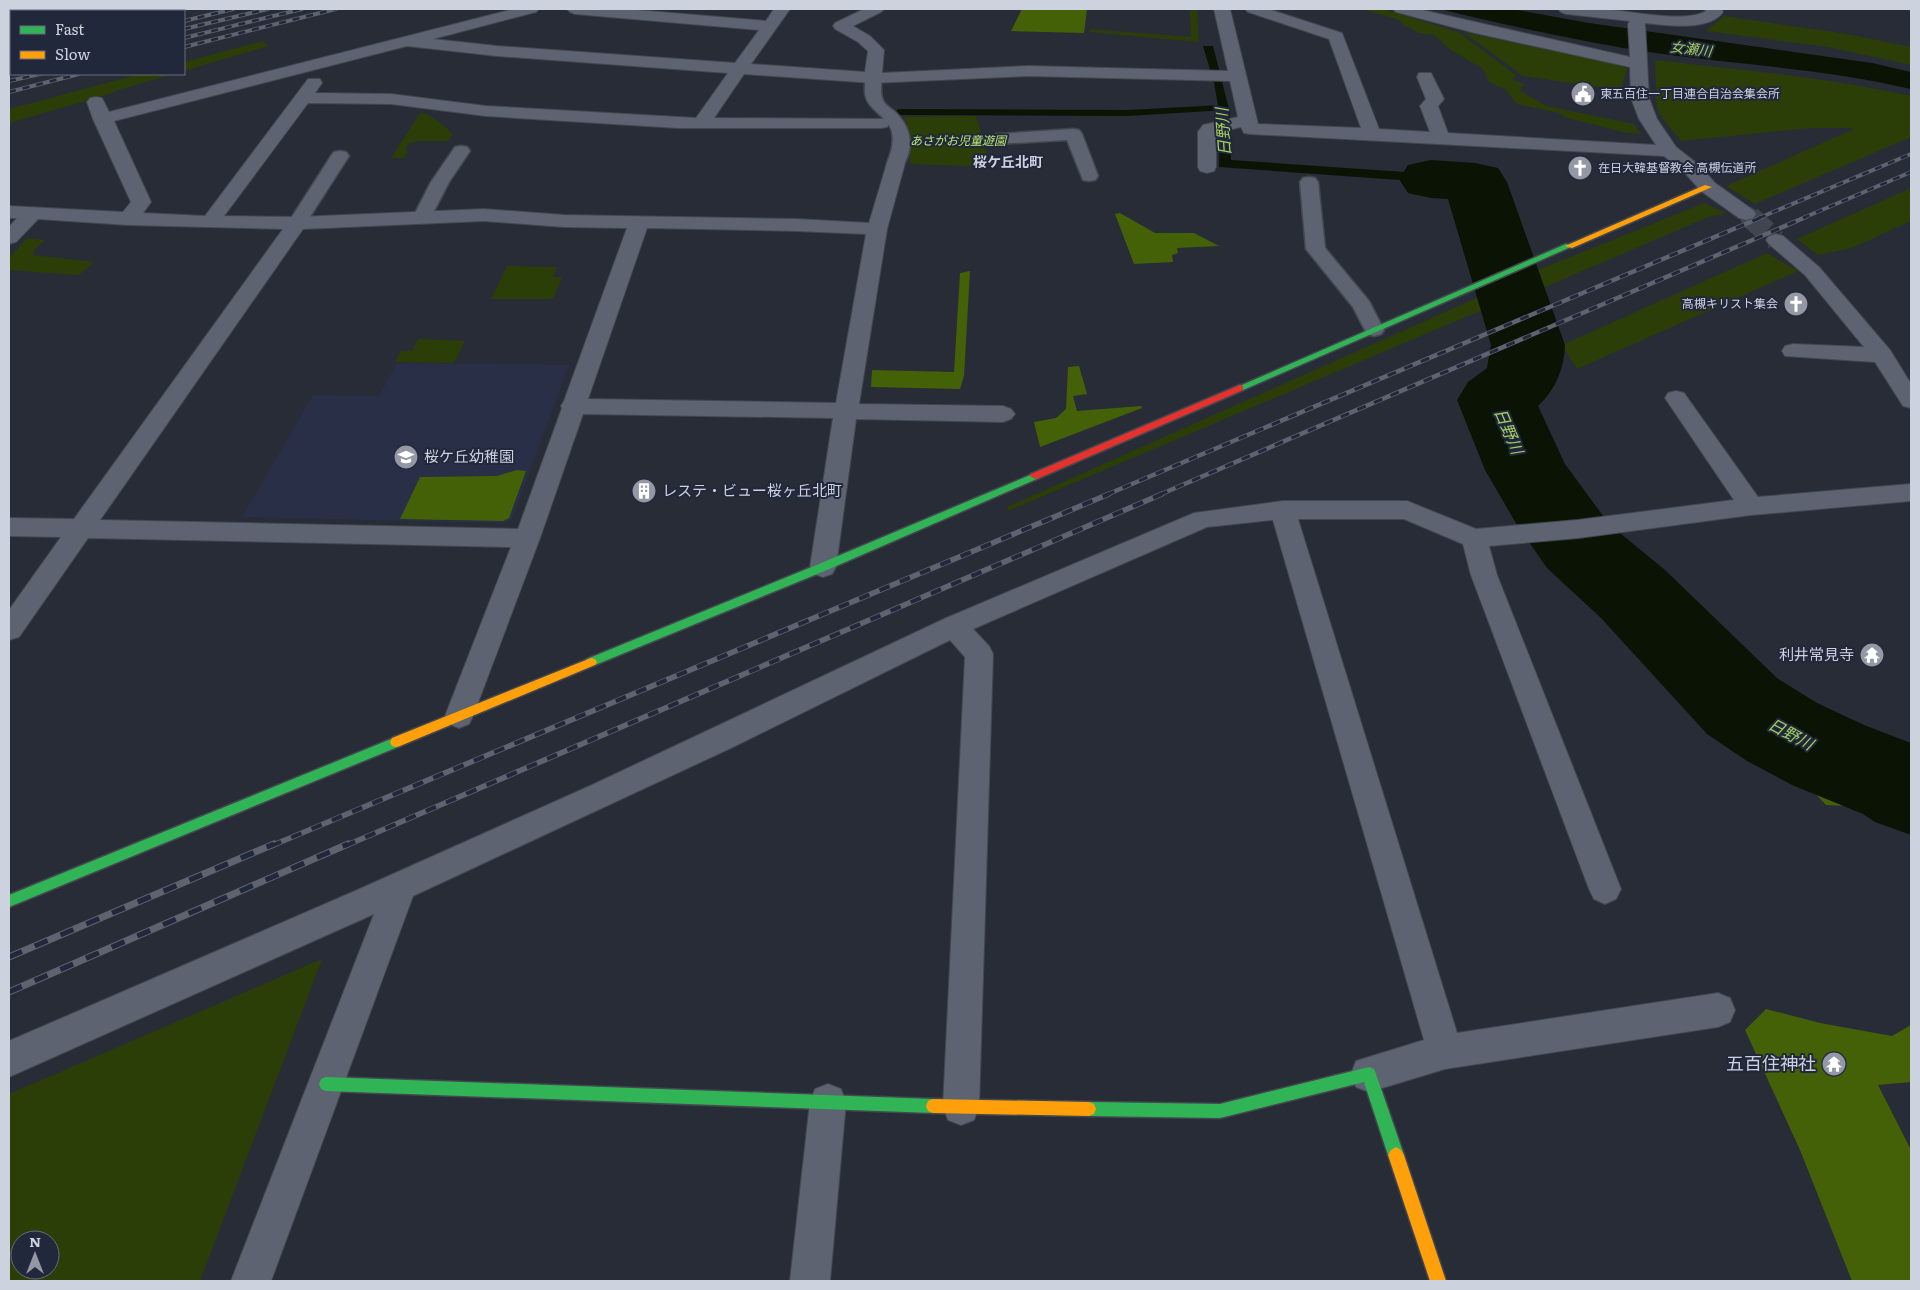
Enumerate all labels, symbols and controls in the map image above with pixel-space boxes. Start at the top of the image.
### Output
legend [10,10,185,75]
text: Fast [55,17,84,40]
water label: 女瀬川 [1669,36,1715,61]
text: Slow [55,42,90,65]
public building icon: 東五百住一丁目連合自治会集会所 [1570,81,1596,107]
place label: 東五百住一丁目連合自治会集会所 [1600,84,1780,102]
water label: 日野川 [1208,105,1236,157]
park label: あさがお児童遊園 [910,131,1008,149]
district label: 桜ケ丘北町 [973,151,1043,171]
church icon: 在日大韓基督教会 高槻伝道所 [1567,155,1593,181]
place label: 在日大韓基督教会 高槻伝道所 [1598,158,1756,176]
church icon: 高槻キリスト集会 [1783,291,1809,317]
place label: 高槻キリスト集会 [1682,294,1778,312]
water label: 日野川 [1489,404,1531,459]
school or university icon: 桜ケ丘幼稚園 [393,444,419,470]
place label: 桜ケ丘幼稚園 [424,444,514,467]
building icon: レステ・ビュー桜ヶ丘北町 [631,478,657,504]
place label: レステ・ビュー桜ヶ丘北町 [662,478,842,501]
place label: 利井常見寺 [1779,642,1854,665]
temple icon: 利井常見寺 [1859,642,1885,668]
water label: 日野川 [1765,711,1820,756]
place label: 五百住神社 [1726,1049,1816,1076]
temple icon: 五百住神社 [1821,1051,1847,1077]
north arrow [10,1230,60,1280]
text: N [29,1231,41,1251]

